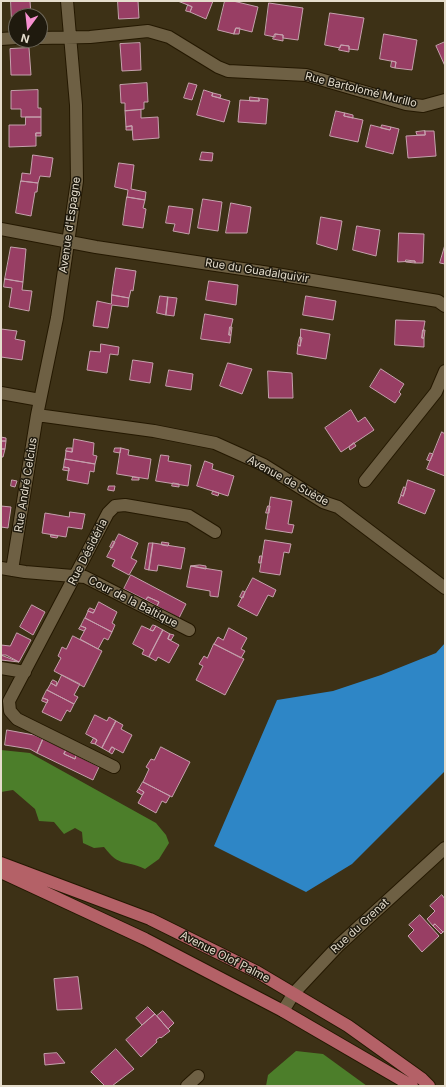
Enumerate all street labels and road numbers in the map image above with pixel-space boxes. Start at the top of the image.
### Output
street label: Rue Bartolomé Murillo [304,70,418,110]
street label: Avenue d'Espagne [57,176,83,274]
street label: Rue du Guadalquivir [204,256,310,286]
street label: Rue André Celcius [12,437,40,533]
street label: Avenue de Suède [245,453,331,509]
street label: Rue Désidéria [66,517,110,587]
street label: Cour de la Baltique [86,574,180,630]
street label: Rue du Grenat [328,896,392,956]
street label: Avenue Olof Palme [178,929,272,985]

